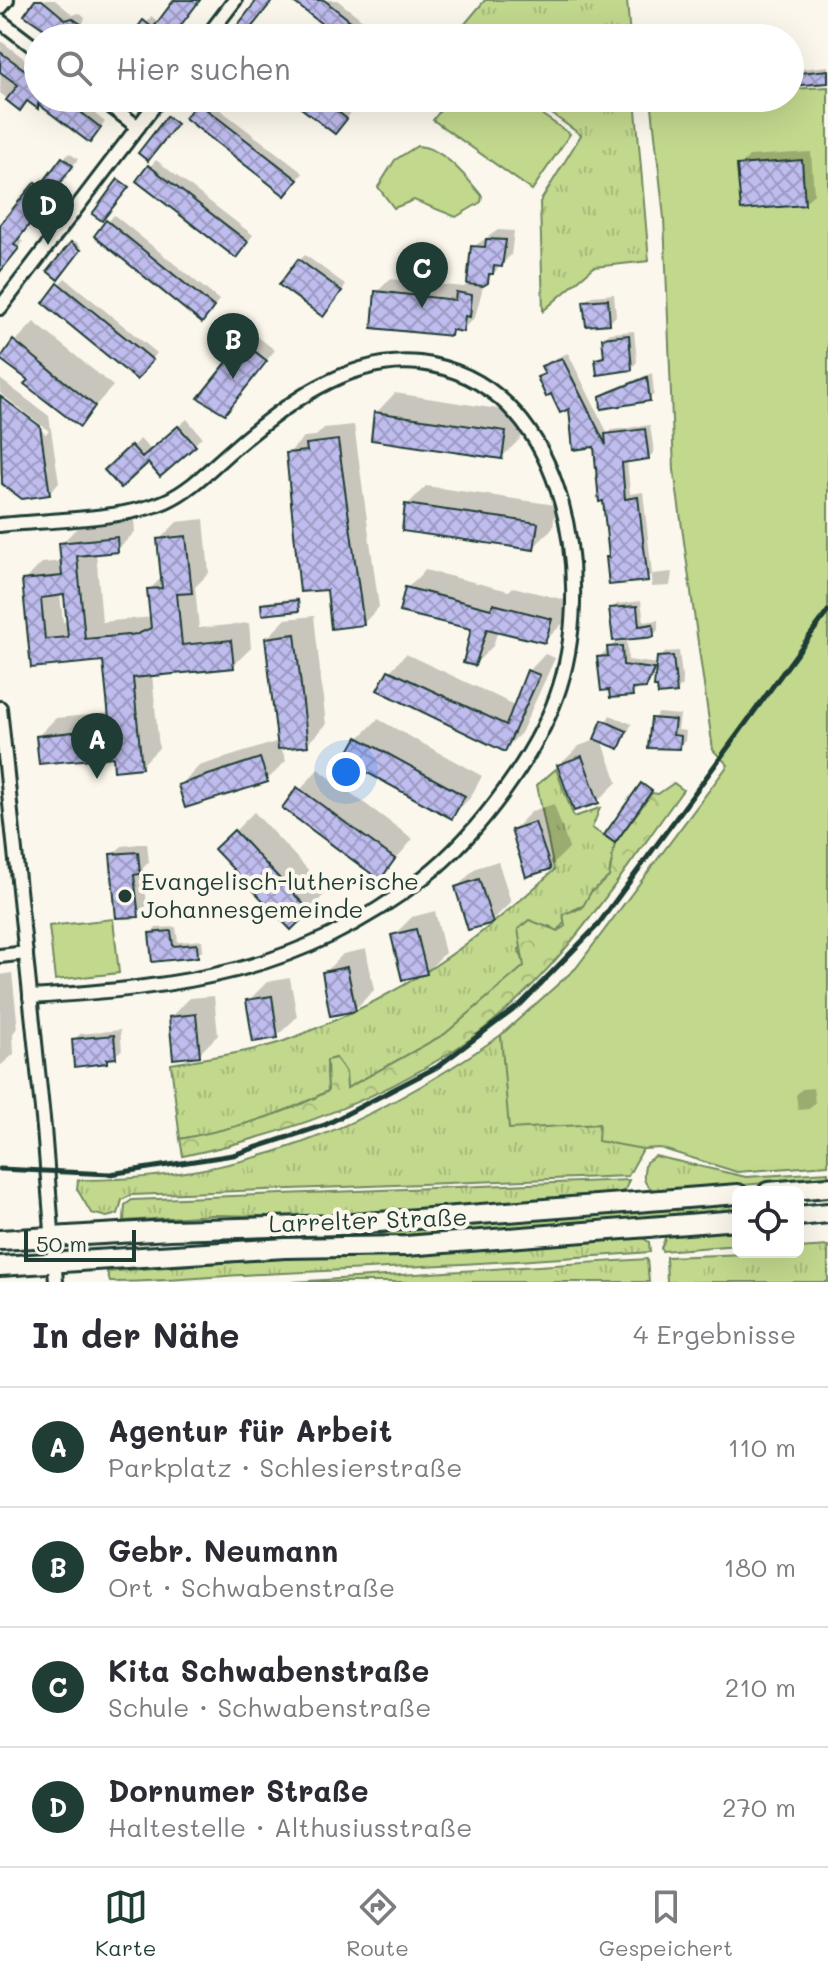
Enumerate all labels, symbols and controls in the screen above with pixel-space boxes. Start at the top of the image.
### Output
search box [24,24,804,112]
icon: search [52,46,96,90]
text: Hier suchen [116,48,291,88]
pin: D [22,179,74,245]
pin: C [396,242,448,308]
pin: B [207,313,259,379]
pin: A [71,713,123,779]
your location [326,752,366,792]
place label: Evangelisch-lutherische Johannesgemeinde [141,865,419,924]
marker: Evangelisch-lutherische Johannesgemeinde [116,887,134,905]
map controls [732,1186,804,1258]
button: locate [732,1186,804,1258]
street label: Larrelter Straße [268,1201,468,1238]
scale bar [24,1226,136,1262]
text: 50 m [36,1229,87,1258]
text: In der Nähe [32,1312,240,1357]
text: 4 Ergebnisse [633,1317,796,1351]
text: Agentur für Arbeit [108,1410,392,1450]
text: A [49,1430,67,1464]
text: 110 m [728,1430,796,1464]
text: Parkplatz · Schlesierstraße [108,1450,462,1484]
text: Gebr. Neumann [108,1530,338,1570]
text: B [49,1550,67,1584]
text: 180 m [724,1550,796,1584]
text: Ort · Schwabenstraße [108,1570,395,1604]
text: Kita Schwabenstraße [108,1650,429,1690]
text: C [48,1670,68,1704]
text: 210 m [725,1670,796,1704]
text: Schule · Schwabenstraße [108,1690,431,1724]
text: Dornumer Straße [108,1770,369,1810]
text: D [49,1790,67,1824]
text: 270 m [722,1790,796,1824]
text: Haltestelle · Althusiusstraße [108,1810,472,1844]
tab: Karte [95,1885,156,1962]
tab: Route [346,1885,409,1962]
tab: Gespeichert [599,1885,733,1962]

